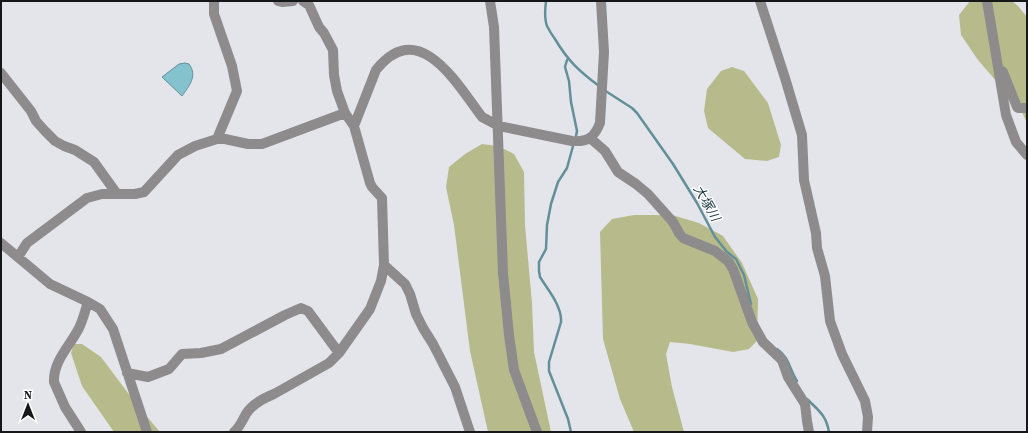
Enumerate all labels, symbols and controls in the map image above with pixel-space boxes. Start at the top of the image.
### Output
water label: 大塚川 [690,182,725,226]
north arrow [8,385,48,425]
text: N [24,388,32,403]

